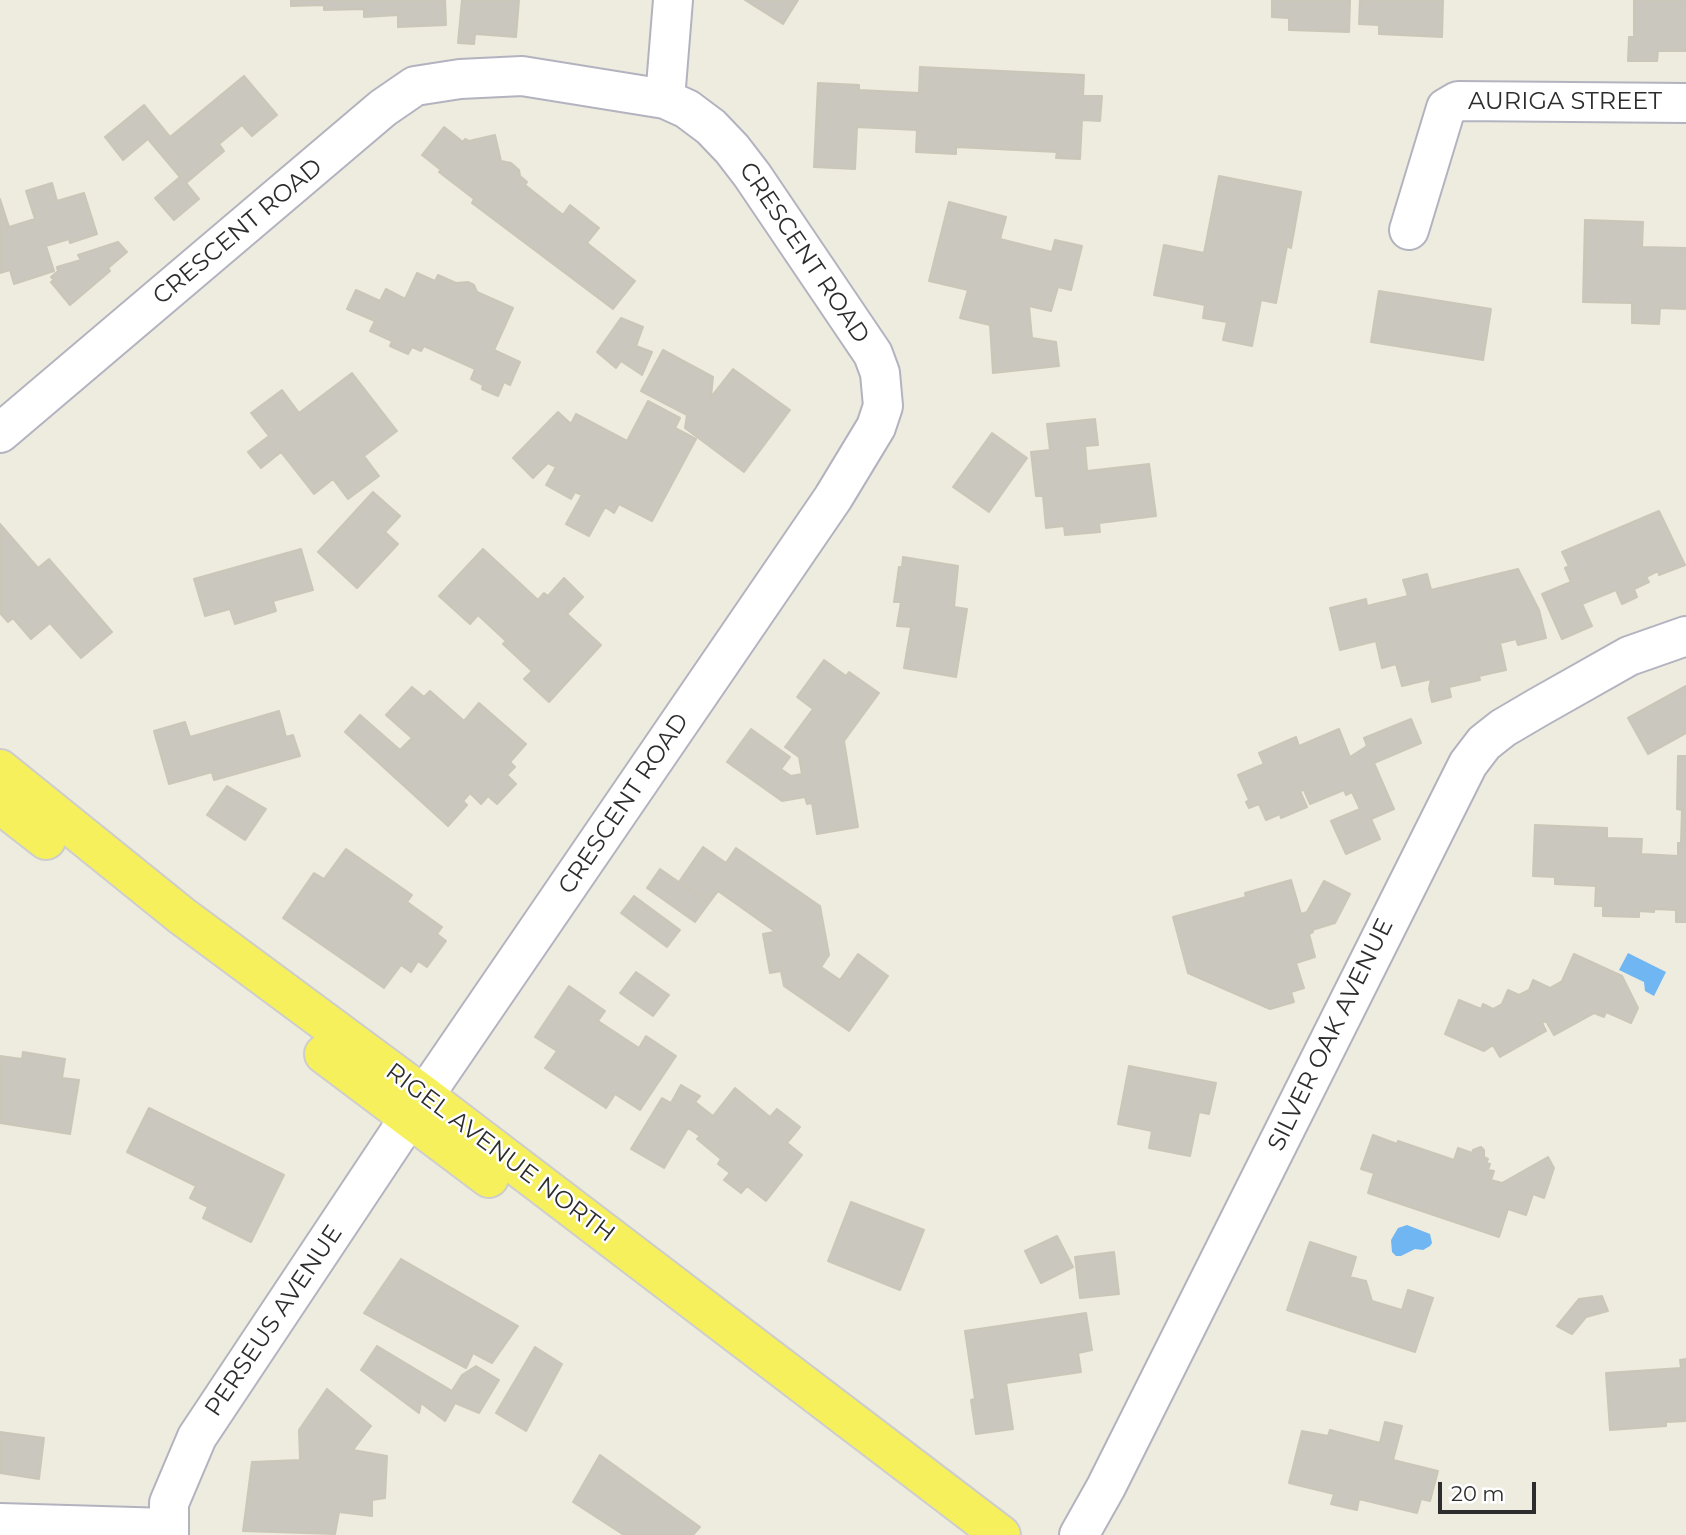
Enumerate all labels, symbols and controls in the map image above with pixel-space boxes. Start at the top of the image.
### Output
street label: AURIGA STREET [1468,88,1662,116]
street label: CRESCENT ROAD [148,153,328,311]
street label: CRESCENT ROAD [733,157,875,349]
street label: CRESCENT ROAD [553,708,695,900]
street label: SILVER OAK AVENUE [1262,914,1400,1156]
street label: RIGEL AVENUE NORTH [380,1057,620,1249]
street label: PERSEUS AVENUE [199,1220,349,1422]
scale bar [1441,1468,1539,1512]
text: 20 m [1451,1481,1505,1506]

